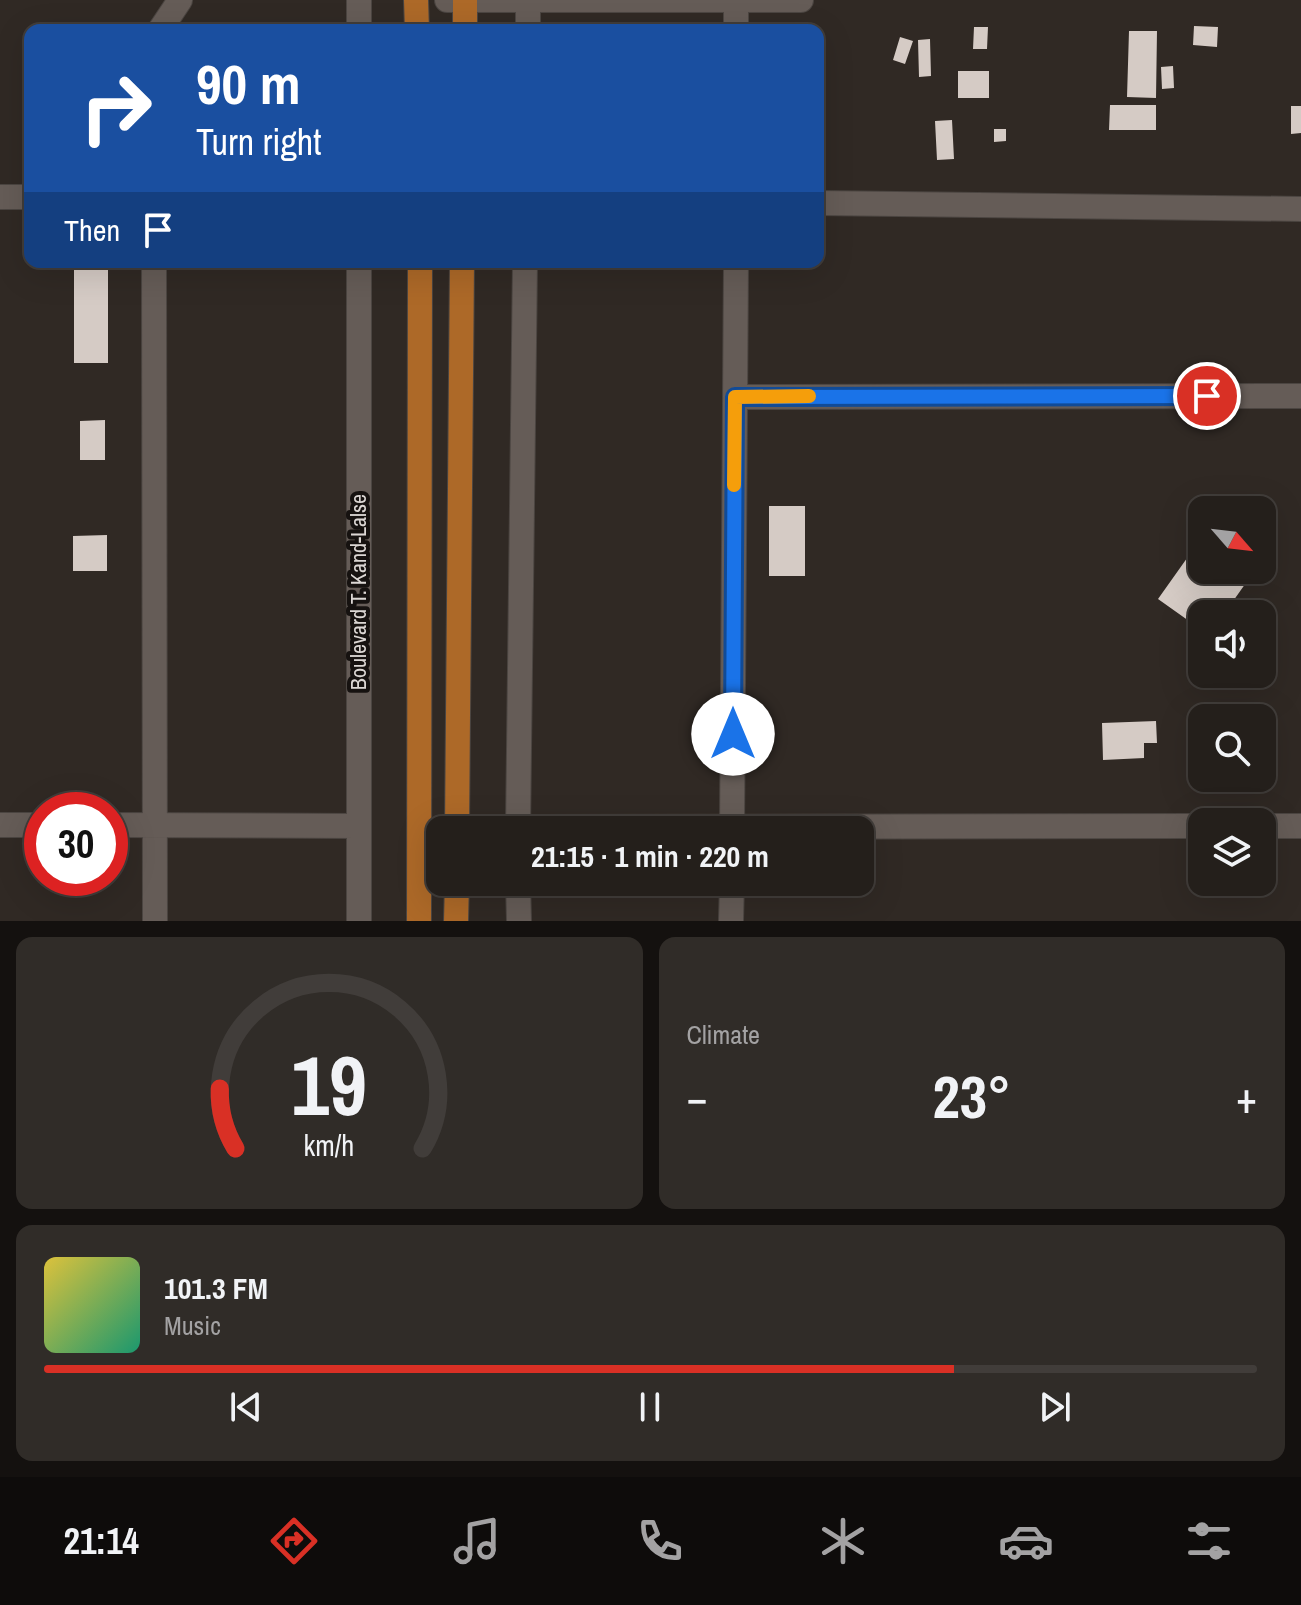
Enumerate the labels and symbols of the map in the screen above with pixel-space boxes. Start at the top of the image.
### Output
pin [1173,362,1241,430]
street label: Boulevard T. Kand-Lalse [343,494,373,690]
north arrow [1188,496,1276,584]
position arrow [691,692,775,776]
speed limit sign: 30 [24,792,128,896]

